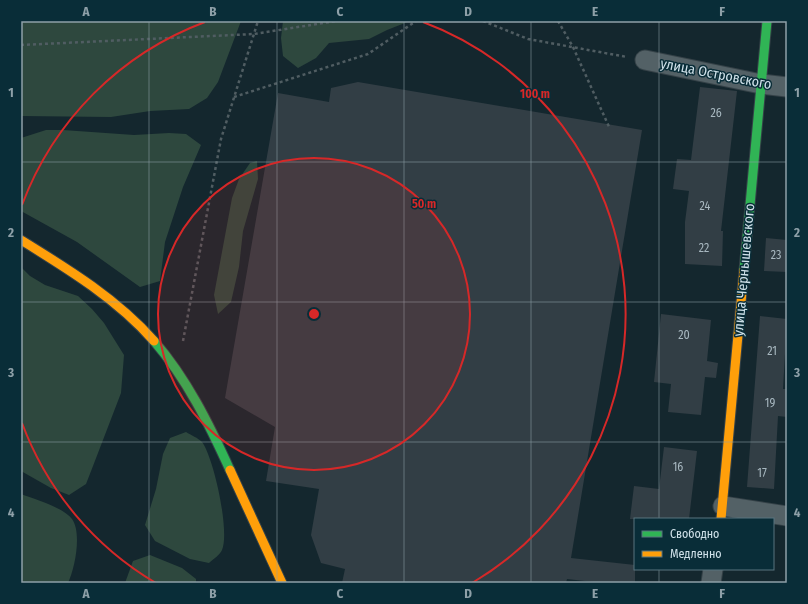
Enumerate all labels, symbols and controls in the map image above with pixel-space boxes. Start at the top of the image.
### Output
text: A [81,4,90,19]
text: B [209,4,217,19]
text: C [337,4,344,19]
text: D [464,4,472,19]
text: E [592,4,598,19]
text: F [719,4,725,19]
street label: улица Островского [659,55,773,93]
text: 1 [8,85,14,100]
text: 1 [794,85,800,100]
text: 100 m [520,87,550,101]
house number: 26 [710,106,722,120]
text: 50 m [412,197,436,211]
house number: 24 [700,199,711,213]
street label: улица Чернышевского [730,203,758,337]
text: 2 [7,225,14,240]
text: 2 [793,225,800,240]
house number: 22 [699,241,709,255]
house number: 23 [771,248,781,262]
centre of rings [307,307,321,321]
house number: 20 [678,328,690,342]
house number: 21 [767,344,777,358]
text: 3 [7,365,14,380]
text: 3 [793,365,800,380]
house number: 19 [765,396,775,410]
house number: 16 [673,460,683,474]
house number: 17 [757,466,767,480]
text: 4 [8,505,15,520]
text: 4 [794,505,801,520]
legend [634,518,774,570]
text: Свободно [670,527,719,541]
text: Медленно [670,547,722,561]
text: A [81,586,90,601]
text: B [209,586,217,601]
text: C [337,586,344,601]
text: D [464,586,472,601]
text: E [592,586,598,601]
text: F [719,586,725,601]

